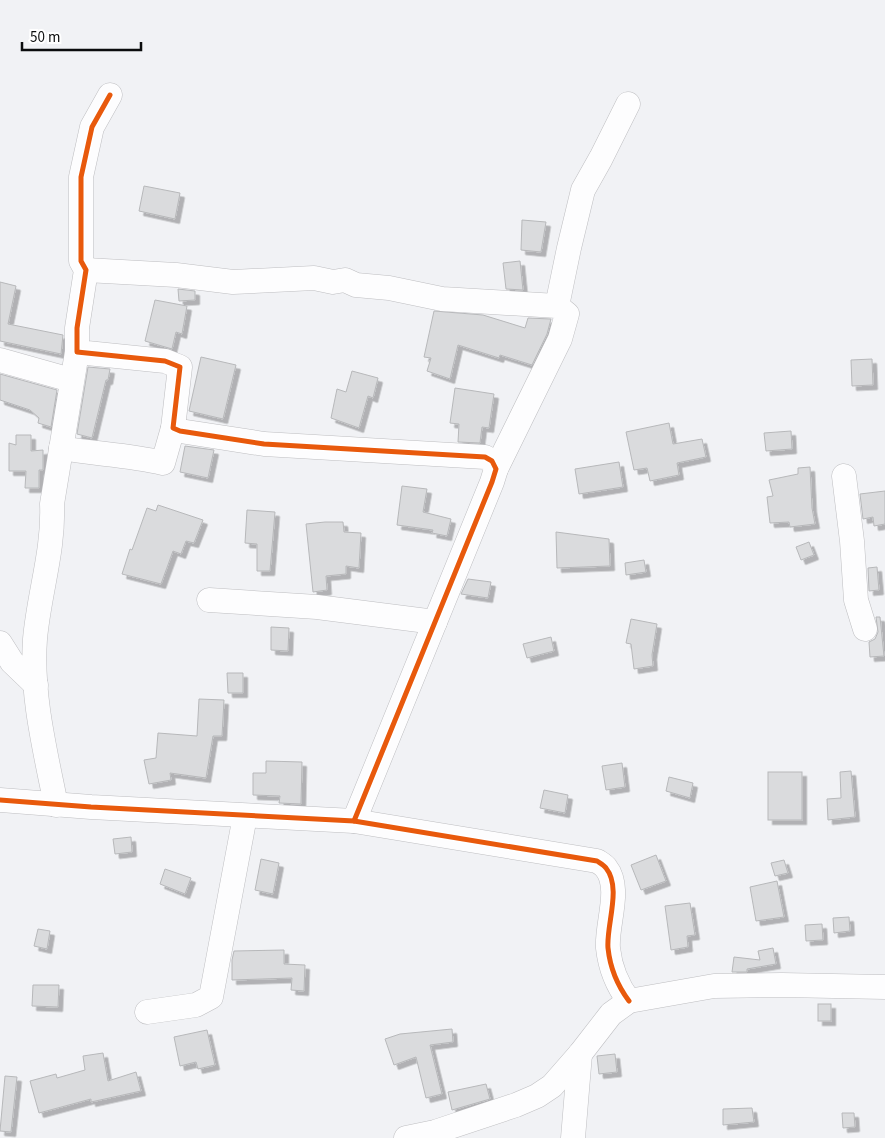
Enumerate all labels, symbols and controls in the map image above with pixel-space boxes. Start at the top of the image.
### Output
scale bar [22,20,141,52]
text: 50 m [30,27,60,48]

